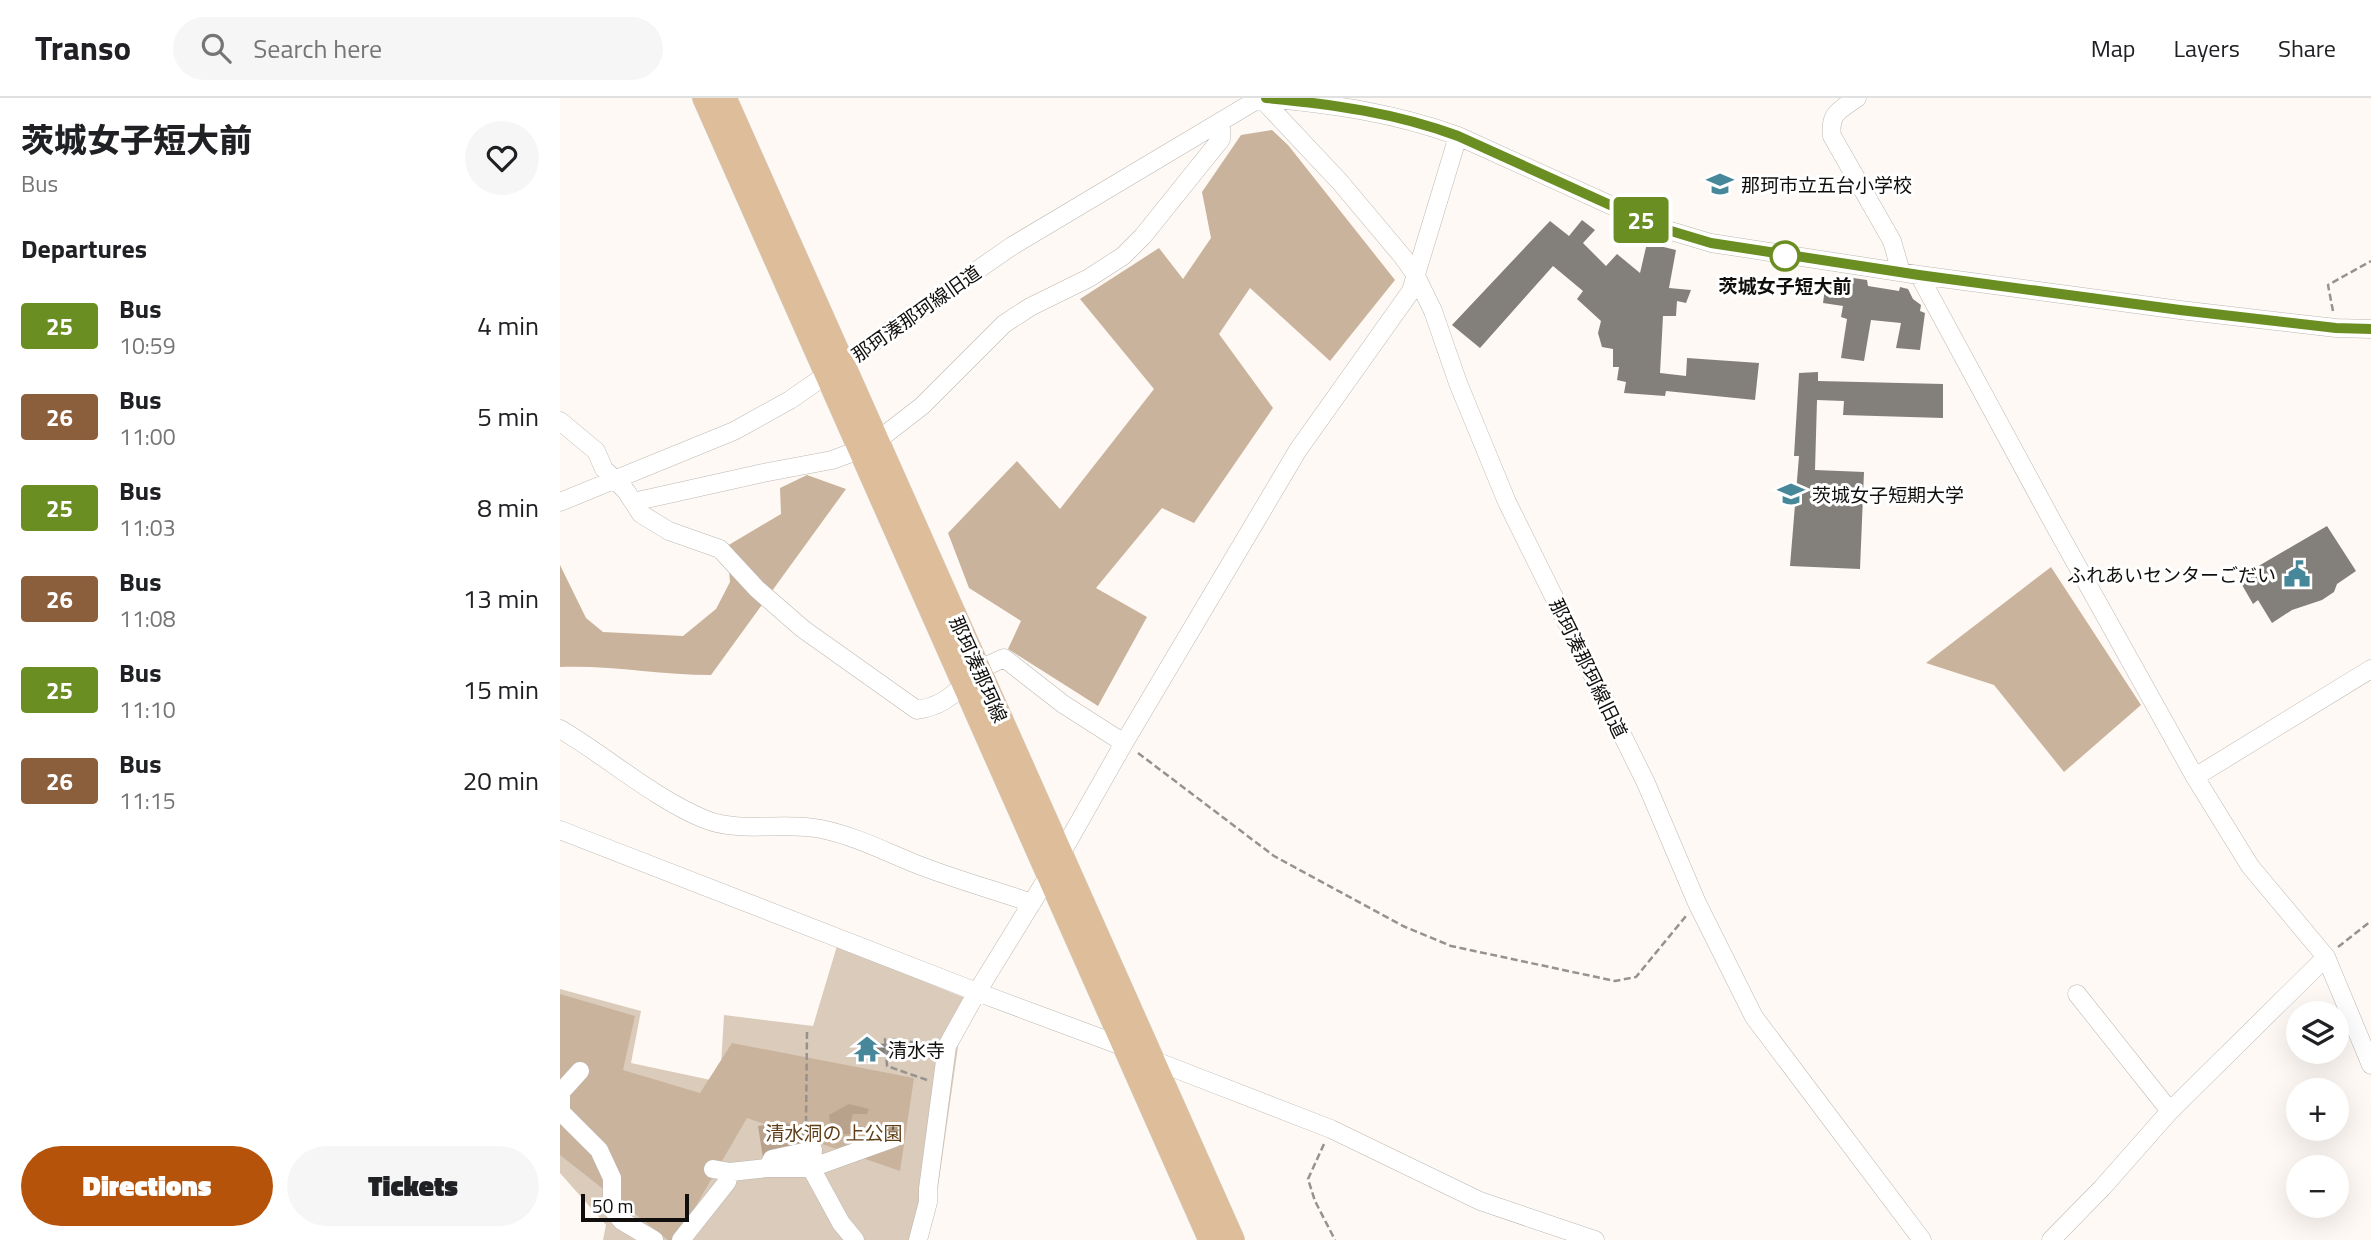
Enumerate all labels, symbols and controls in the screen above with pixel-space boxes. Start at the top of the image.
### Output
search box [173,17,663,80]
text: Transo [35,23,131,73]
icon: search [197,29,235,67]
text: Search here [253,29,382,68]
text: Map [2091,30,2136,66]
text: Layers [2174,30,2240,66]
text: Share [2278,30,2336,66]
text: 茨城女子短大前 [21,115,252,165]
button: heart [465,121,539,195]
text: Bus [21,166,58,201]
school or university icon: 那珂市立五台小学校 [1705,169,1735,199]
place label: 那珂市立五台小学校 [1741,170,1912,199]
line badge: 25 [1610,197,1672,243]
text: 25 [1628,202,1654,238]
text: Departures [21,229,147,268]
marker: 茨城女子短大前 [1770,241,1800,271]
street label: 那珂湊那珂線旧道 [845,258,987,368]
place label: 茨城女子短大前 [1718,271,1852,300]
text: Bus [119,289,161,328]
text: 4 min [477,306,539,345]
text: 25 [46,308,73,344]
text: 10:59 [119,328,176,363]
text: Bus [119,380,161,419]
text: 5 min [477,397,539,436]
text: 26 [46,399,73,435]
text: 11:00 [119,419,176,454]
text: Bus [119,471,161,510]
school or university icon: 茨城女子短期大学 [1776,479,1806,509]
place label: 茨城女子短期大学 [1812,480,1964,509]
text: 8 min [477,488,539,527]
text: 25 [46,490,73,526]
text: 11:03 [119,510,176,545]
public building icon: ふれあいセンターごだい [2282,559,2312,589]
place label: ふれあいセンターごだい [2067,560,2276,589]
text: Bus [119,562,161,601]
text: 13 min [463,579,539,618]
text: 26 [46,581,73,617]
street label: 那珂湊那珂線旧道 [1543,593,1635,743]
text: 11:08 [119,601,176,636]
street label: 那珂湊那珂線 [943,611,1015,727]
text: Bus [119,653,161,692]
text: 15 min [463,670,539,709]
text: 25 [46,672,73,708]
text: 11:10 [119,692,176,727]
text: Bus [119,744,161,783]
text: 20 min [463,761,539,800]
text: 26 [46,763,73,799]
text: 11:15 [119,783,176,818]
map controls [2286,1001,2349,1218]
button: layers [2286,1001,2349,1064]
temple icon: 清水寺 [852,1034,882,1064]
place label: 清水寺 [888,1035,945,1064]
button: + [2286,1078,2349,1141]
park label: 清水洞の 上公園 [765,1118,903,1147]
button: Directions [21,1146,273,1226]
button: Tickets [287,1146,539,1226]
button: − [2286,1155,2349,1218]
scale bar [581,1191,690,1223]
text: 50 m [592,1191,633,1220]

